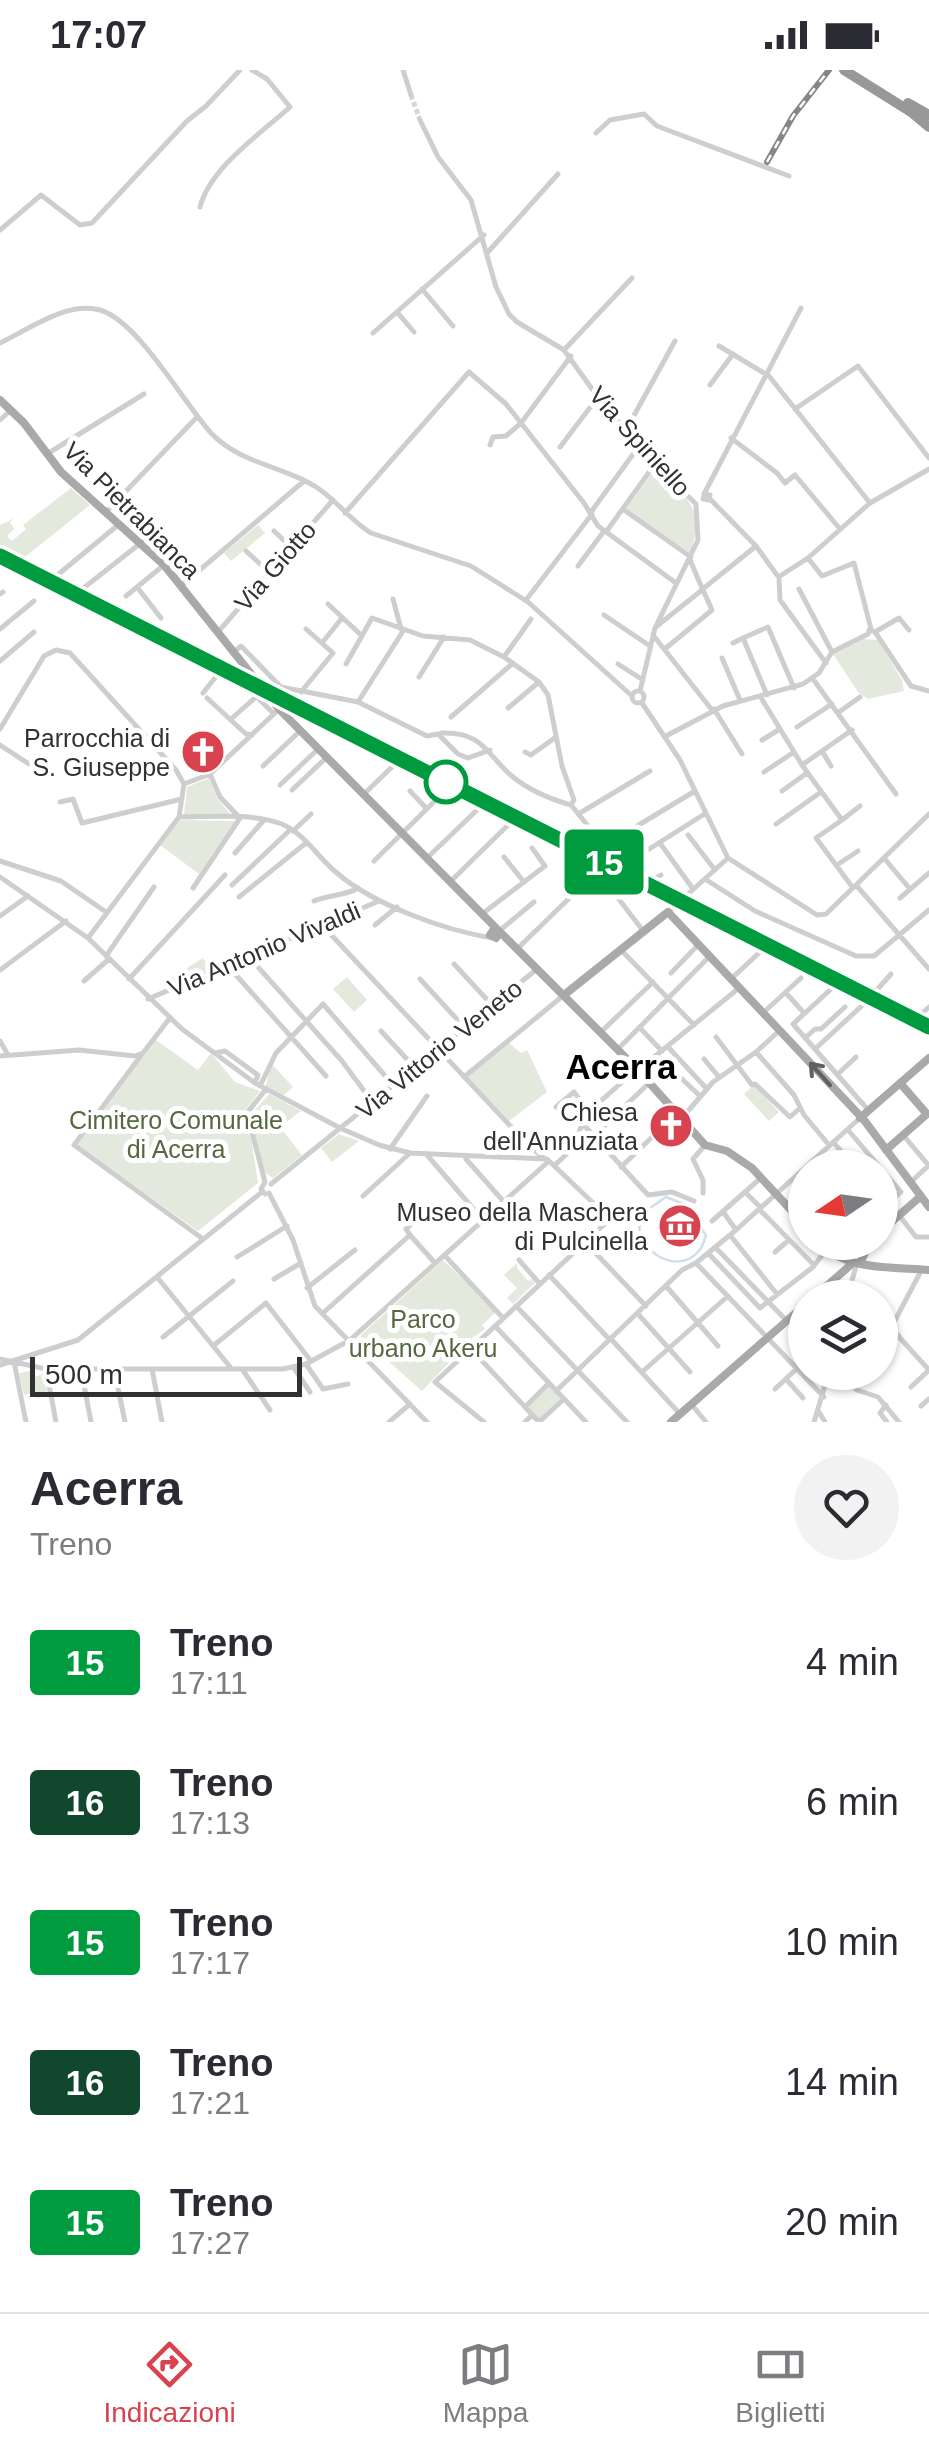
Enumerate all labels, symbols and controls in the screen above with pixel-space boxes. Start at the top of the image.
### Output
text: 17:07 [50,14,147,56]
street label: Via Spiniello [584,381,696,501]
street label: Via Pietrabianca [58,436,206,584]
street label: Via Giotto [229,516,321,616]
place label: Parrocchia di S. Giuseppe [24,724,170,781]
church icon: Parrocchia di S. Giuseppe [180,729,226,775]
unlabelled marker [425,761,467,803]
line badge: 15 [559,830,649,894]
text: 15 [585,843,623,882]
street label: Via Antonio Vivaldi [164,896,364,1002]
street label: Via Vittorio Veneto [351,974,527,1124]
district label: Acerra [566,1047,677,1086]
one-way arrow [809,1062,832,1087]
place label: Chiesa dell'Annuziata [483,1098,638,1155]
church icon: Chiesa dell'Annuziata [648,1103,694,1149]
park label: Cimitero Comunale di Acerra [69,1106,283,1163]
north arrow [788,1150,898,1260]
map controls [788,1150,898,1390]
place label: Museo della Maschera di Pulcinella [396,1198,648,1255]
museum icon: Museo della Maschera di Pulcinella [657,1203,703,1249]
button: layers [788,1280,898,1390]
park label: Parco urbano Akeru [349,1305,497,1362]
scale bar [30,1352,302,1396]
text: 500 m [45,1359,123,1390]
button: heart [794,1455,899,1560]
text: Acerra [30,1462,182,1515]
text: Treno [30,1526,112,1562]
text: Treno [170,1622,273,1664]
text: 4 min [806,1641,899,1683]
text: 15 [66,1643,104,1682]
text: 17:11 [170,1665,248,1701]
text: Treno [170,1762,273,1804]
text: 6 min [806,1781,899,1823]
text: 16 [66,1783,104,1822]
text: 17:13 [170,1805,250,1841]
text: Treno [170,1902,273,1944]
text: 10 min [785,1921,899,1963]
text: 15 [66,1923,104,1962]
text: 17:17 [170,1945,250,1981]
text: Treno [170,2042,273,2084]
text: 14 min [785,2061,899,2103]
text: 16 [66,2063,104,2102]
text: 17:21 [170,2085,250,2121]
text: Treno [170,2182,273,2224]
text: 20 min [785,2201,899,2243]
text: 15 [66,2203,104,2242]
text: 17:27 [170,2225,250,2261]
tab: Indicazioni [103,2337,236,2429]
tab: Mappa [443,2337,528,2429]
tab: Biglietti [735,2337,826,2429]

